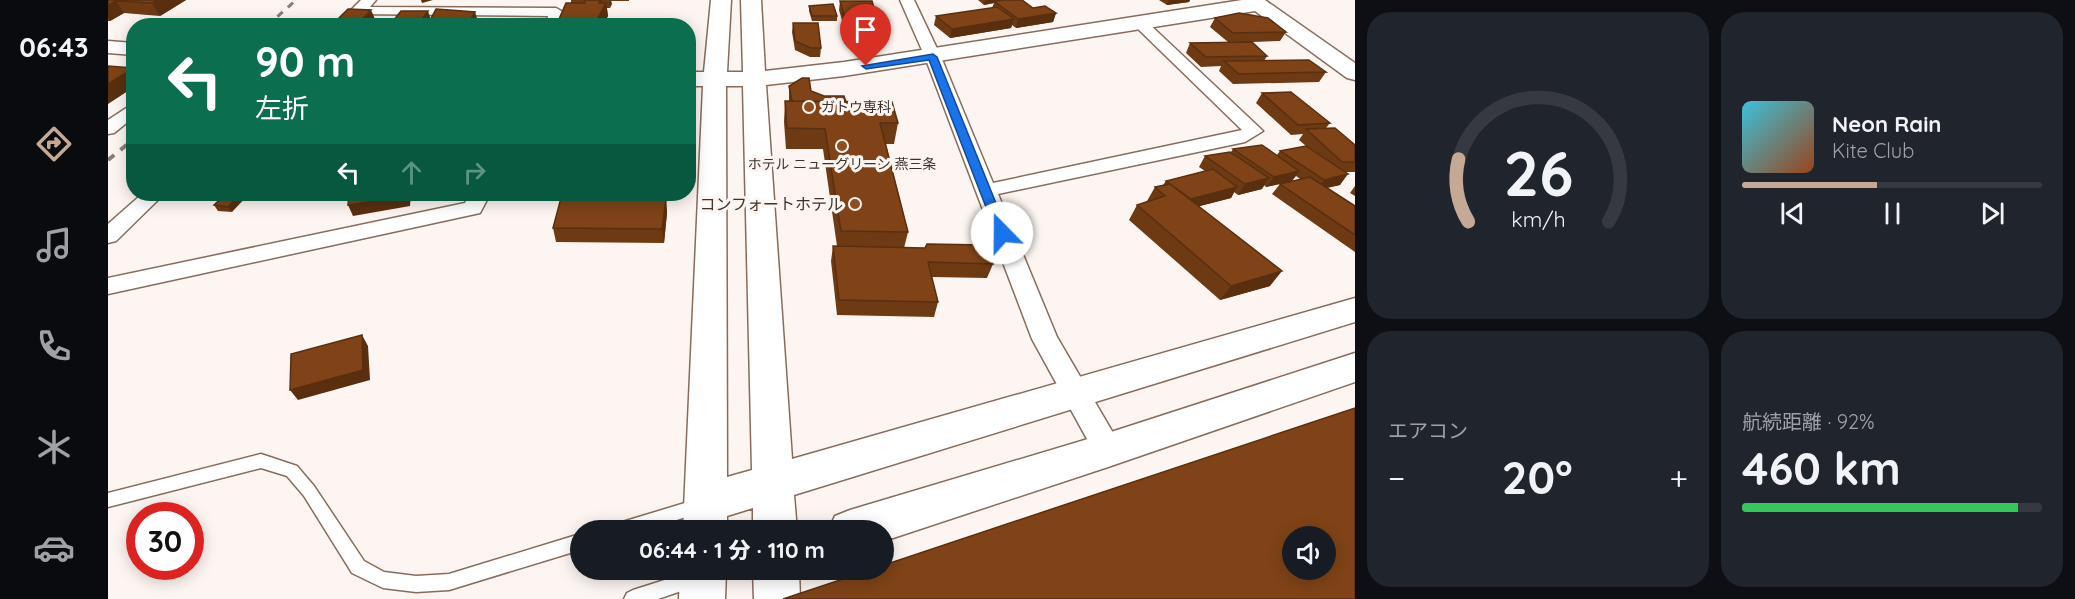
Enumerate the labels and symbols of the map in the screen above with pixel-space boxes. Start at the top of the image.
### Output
pin [840,4,891,66]
place label: ガトウ専科 [821,98,891,116]
marker: ガトウ専科 [802,100,816,114]
marker: ホテル ニューグリーン 燕三条 [835,139,849,153]
place label: ホテル ニューグリーン 燕三条 [748,155,936,173]
place label: コンフォートホテル [699,194,843,214]
marker: コンフォートホテル [848,197,862,211]
position arrow [970,201,1034,265]
speed limit sign: 30 [126,502,204,580]

